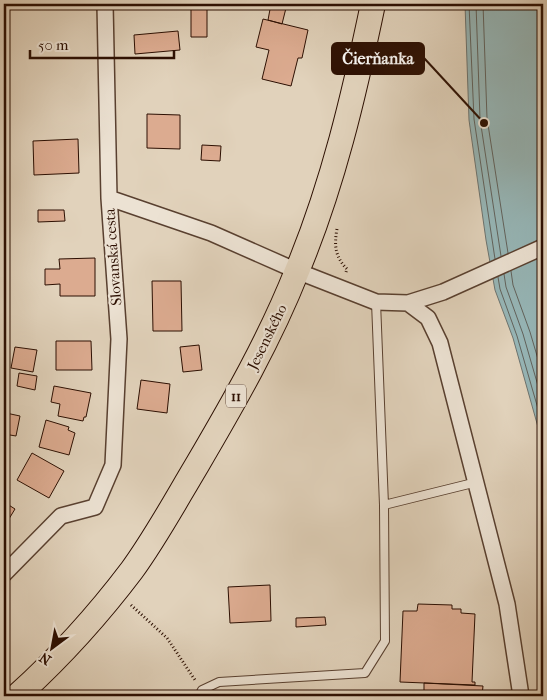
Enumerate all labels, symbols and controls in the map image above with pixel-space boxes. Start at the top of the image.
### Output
scale bar [30,28,174,60]
text: 50 m [38,36,69,54]
callout: Čierňanka [332,43,424,74]
text: Čierňanka [342,48,414,68]
street label: Slovanská cesta [101,207,125,306]
street label: Jesenského [243,301,291,374]
road number: 11 [226,384,246,408]
north arrow [28,622,78,672]
text: N [36,648,54,669]

